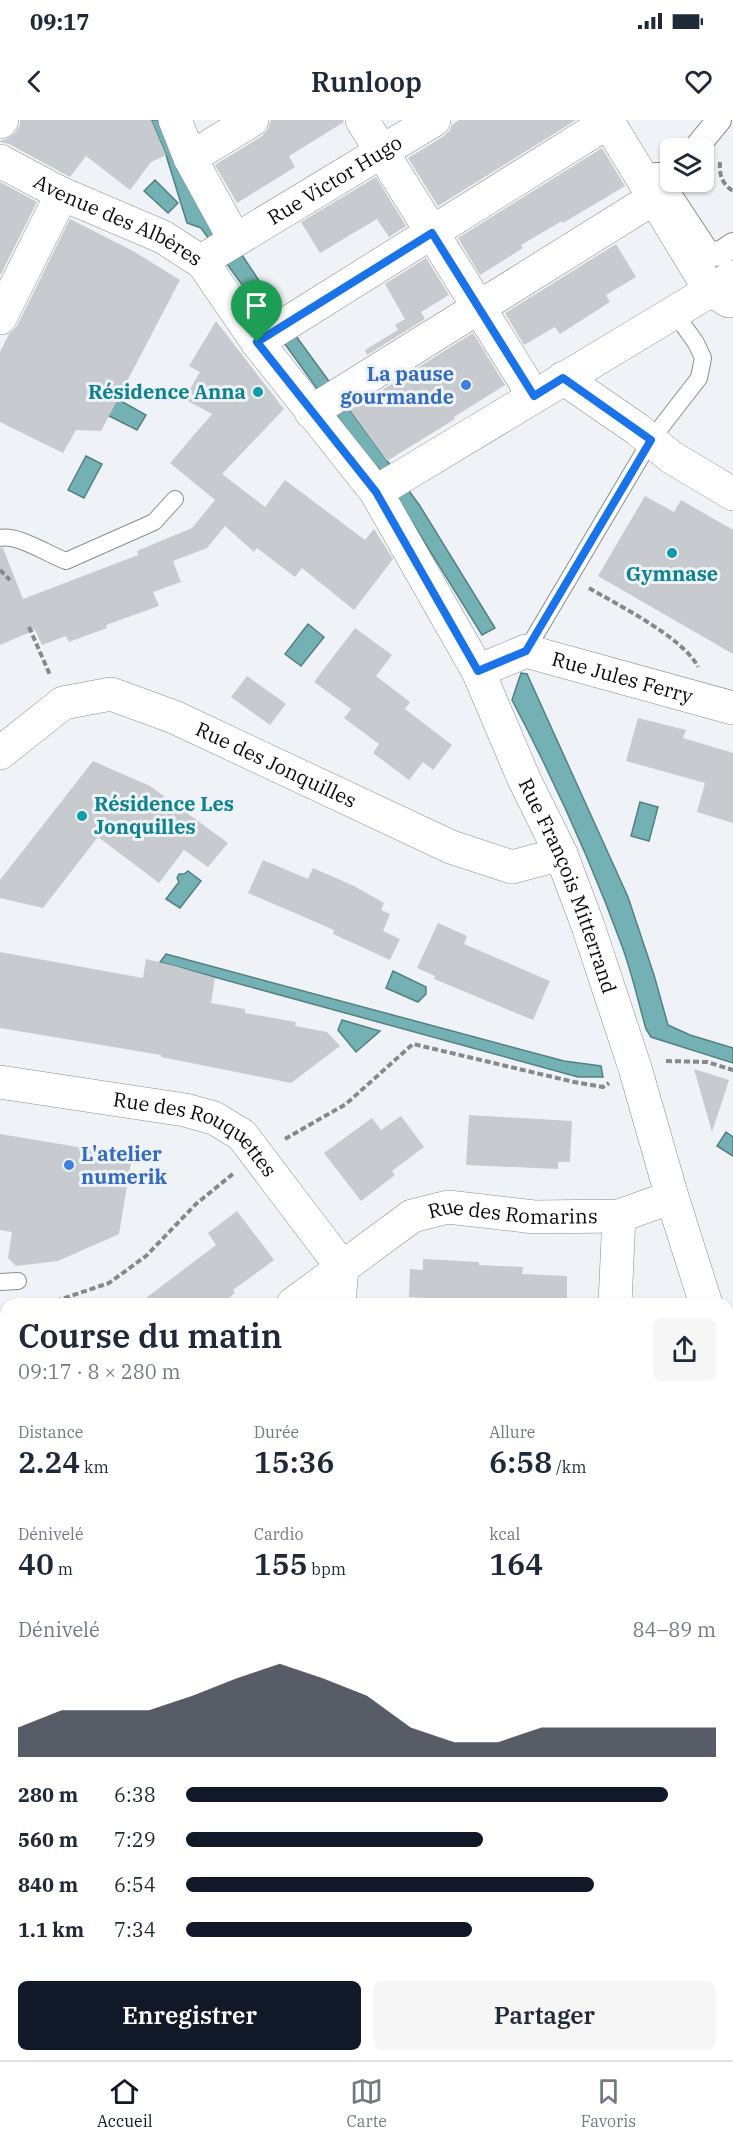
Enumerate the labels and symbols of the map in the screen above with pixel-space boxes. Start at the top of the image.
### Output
street label: Rue Victor Hugo [262,129,407,231]
street label: Avenue des Albères [29,167,208,272]
pin [231,280,282,342]
place label: La pause gourmande [340,360,454,410]
place label: Résidence Anna [88,378,246,405]
marker: La pause gourmande [459,378,473,392]
marker: Résidence Anna [251,385,265,399]
marker: Gymnase [665,546,679,560]
place label: Gymnase [626,560,718,587]
street label: Rue Jules Ferry [549,645,696,709]
street label: Rue des Jonquilles [191,715,361,814]
street label: Rue François Mitterrand [513,773,623,997]
place label: Résidence Les Jonquilles [94,790,234,840]
marker: Résidence Les Jonquilles [75,809,89,823]
street label: Rue des Rouquettes [111,1085,283,1182]
place label: L'atelier numerik [81,1140,167,1190]
marker: L'atelier numerik [62,1158,76,1172]
street label: Rue des Romarins [425,1192,598,1230]

